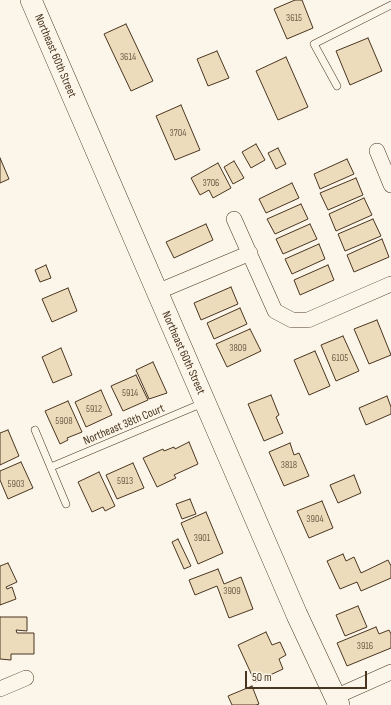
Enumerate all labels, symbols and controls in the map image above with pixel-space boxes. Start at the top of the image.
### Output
street label: Northeast 60th Street [31,12,79,100]
house number: 3615 [286,12,302,24]
house number: 3614 [120,51,136,63]
house number: 3704 [170,127,186,139]
house number: 3706 [203,177,219,189]
street label: Northeast 60th Street [158,309,208,397]
house number: 3809 [229,342,247,354]
house number: 6105 [332,352,348,364]
house number: 5914 [122,387,138,399]
street label: Northeast 38th Court [81,401,167,449]
house number: 5912 [86,403,102,415]
house number: 5908 [55,415,73,427]
house number: 3818 [281,459,297,471]
house number: 5913 [117,475,133,487]
house number: 5903 [7,478,25,490]
house number: 3904 [306,513,324,525]
house number: 3901 [194,532,210,544]
house number: 3909 [223,585,241,597]
house number: 3916 [357,640,373,652]
scale bar [247,663,369,689]
text: 50 m [252,670,272,685]

